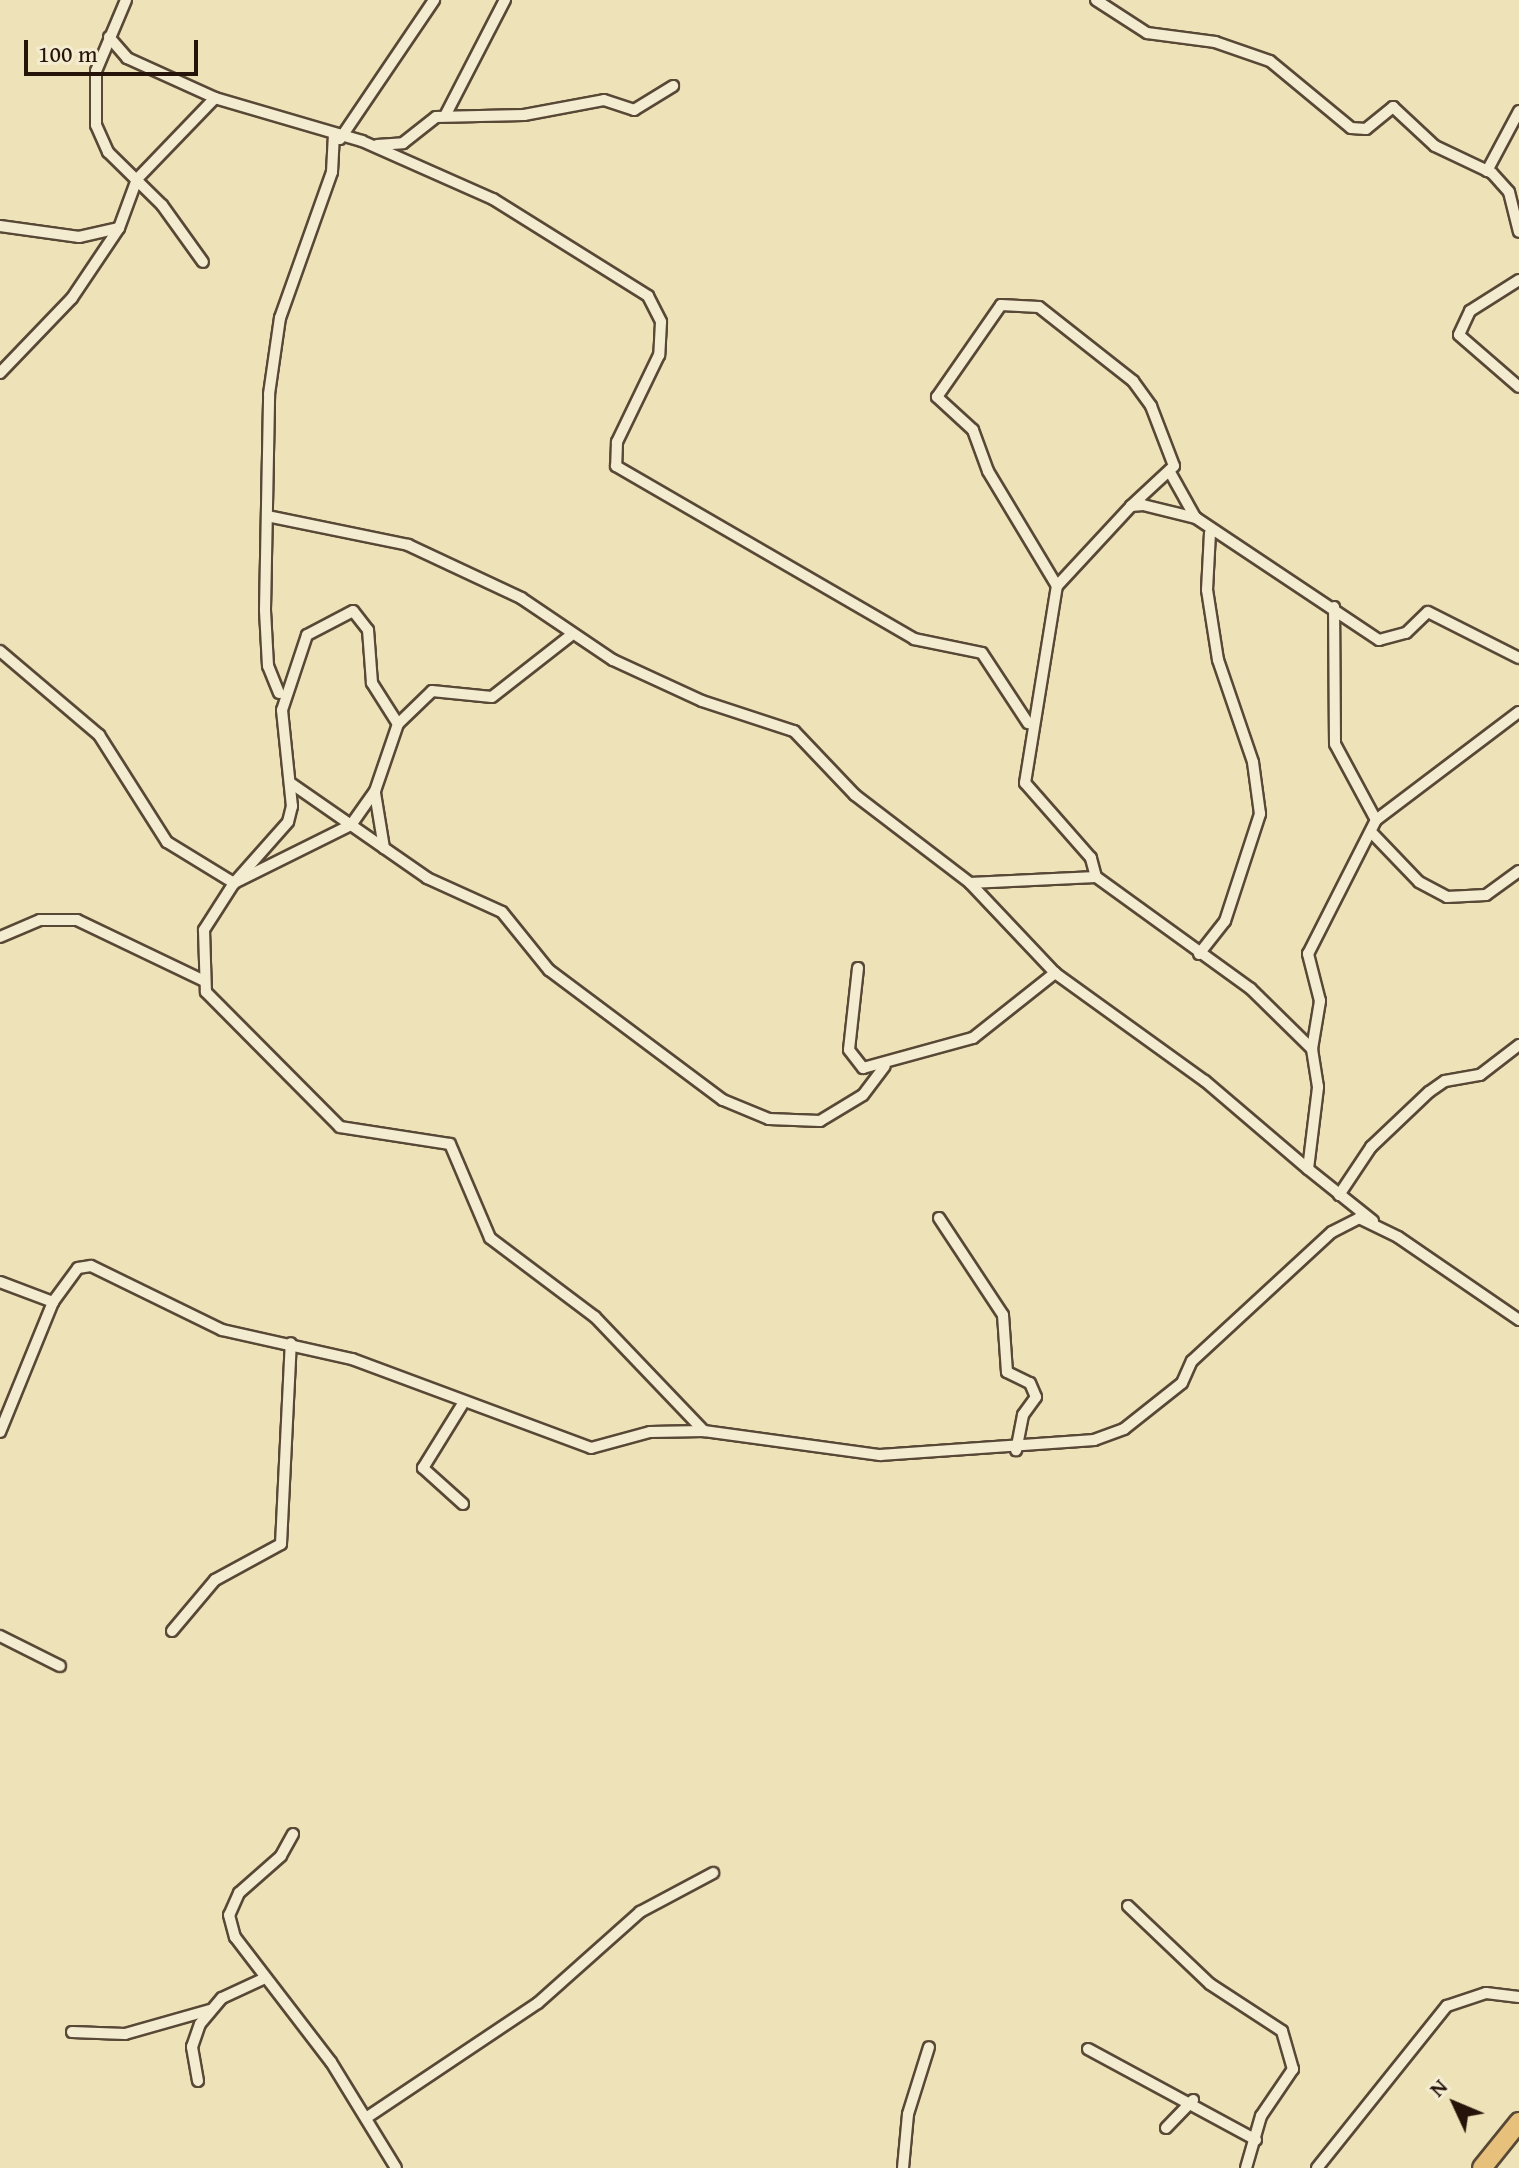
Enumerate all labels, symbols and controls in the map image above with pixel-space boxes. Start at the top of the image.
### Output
scale bar [28,24,202,74]
text: 100 m [38,36,98,71]
north arrow [1415,2064,1495,2144]
text: N [1421,2071,1454,2104]

